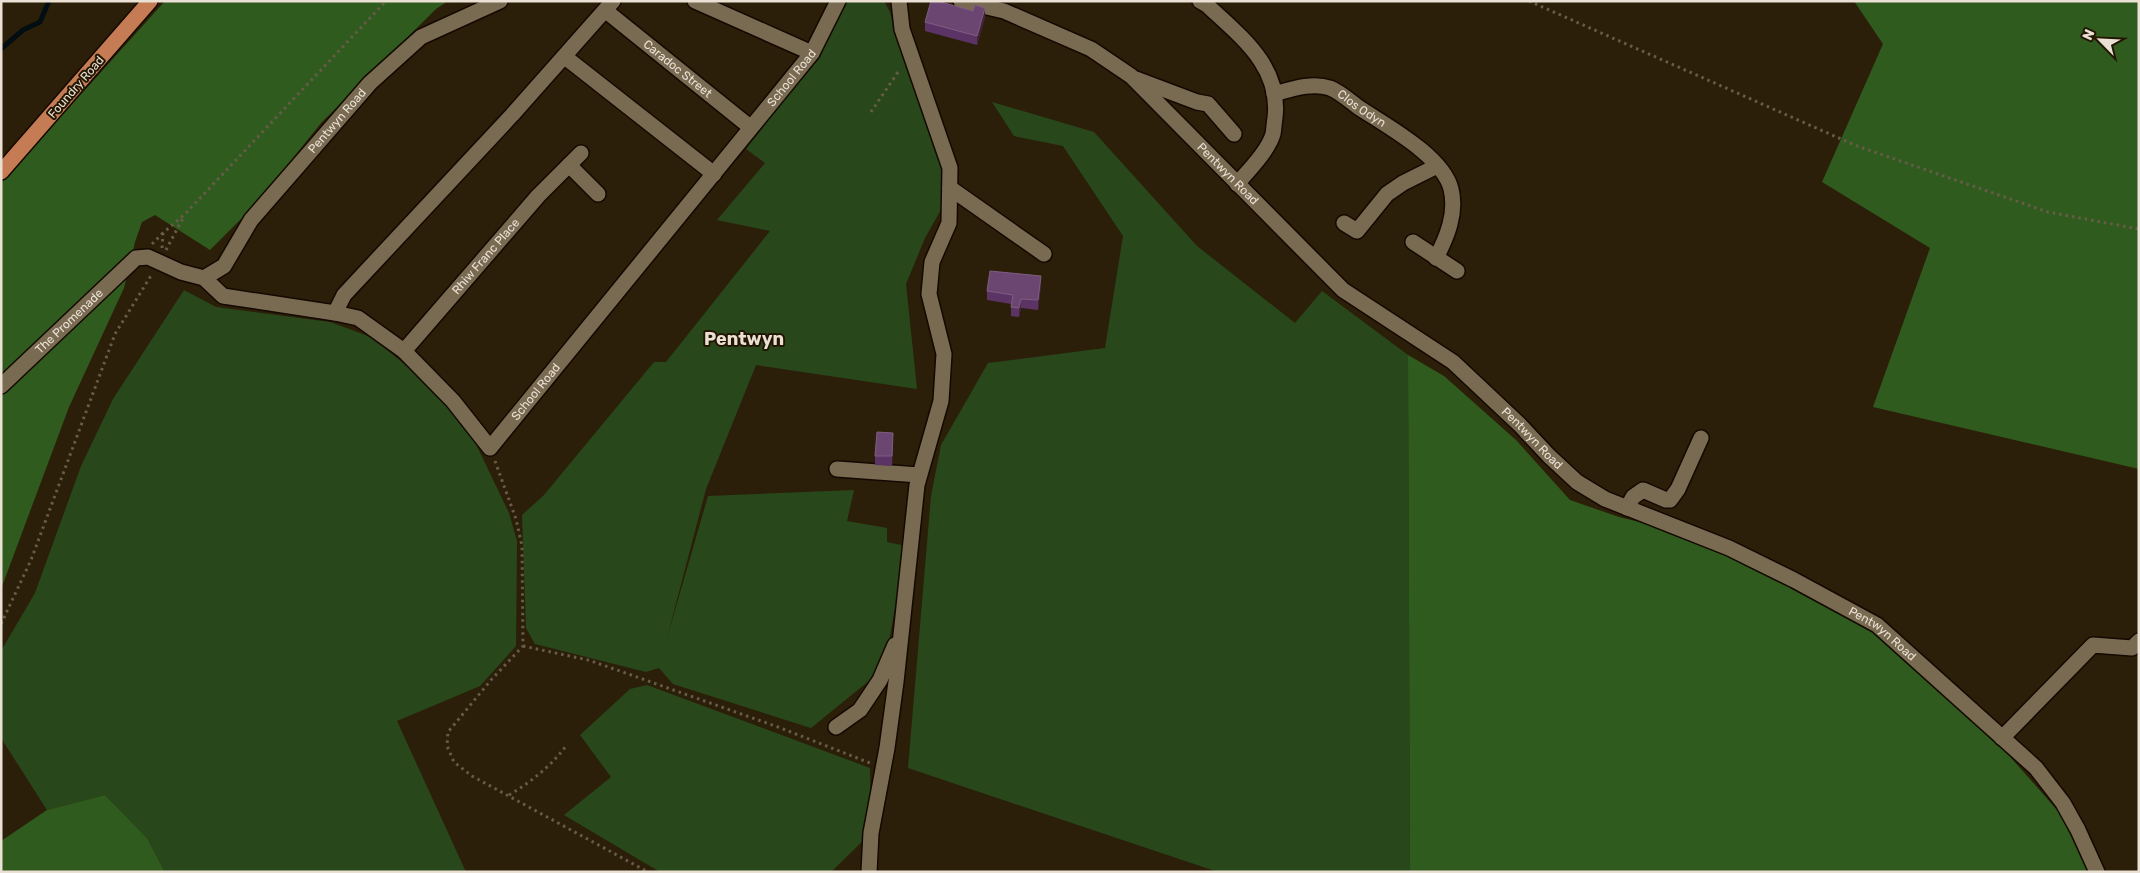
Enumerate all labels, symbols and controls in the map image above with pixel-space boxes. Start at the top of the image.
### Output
north arrow [2075,15,2125,65]
text: N [2079,27,2098,43]
street label: Caradoc Street [641,37,715,101]
street label: School Road [764,47,819,109]
street label: Foundry Road [45,53,107,121]
street label: Pentwyn Road [305,86,369,156]
street label: Clos Odyn [1335,87,1389,130]
street label: Pentwyn Road [1194,140,1261,208]
street label: Rhiw Franc Place [449,215,523,297]
street label: The Promenade [32,286,106,357]
district label: Pentwyn [704,328,784,350]
street label: School Road [508,360,563,423]
street label: Pentwyn Road [1499,404,1566,472]
street label: Pentwyn Road [1846,604,1919,664]

